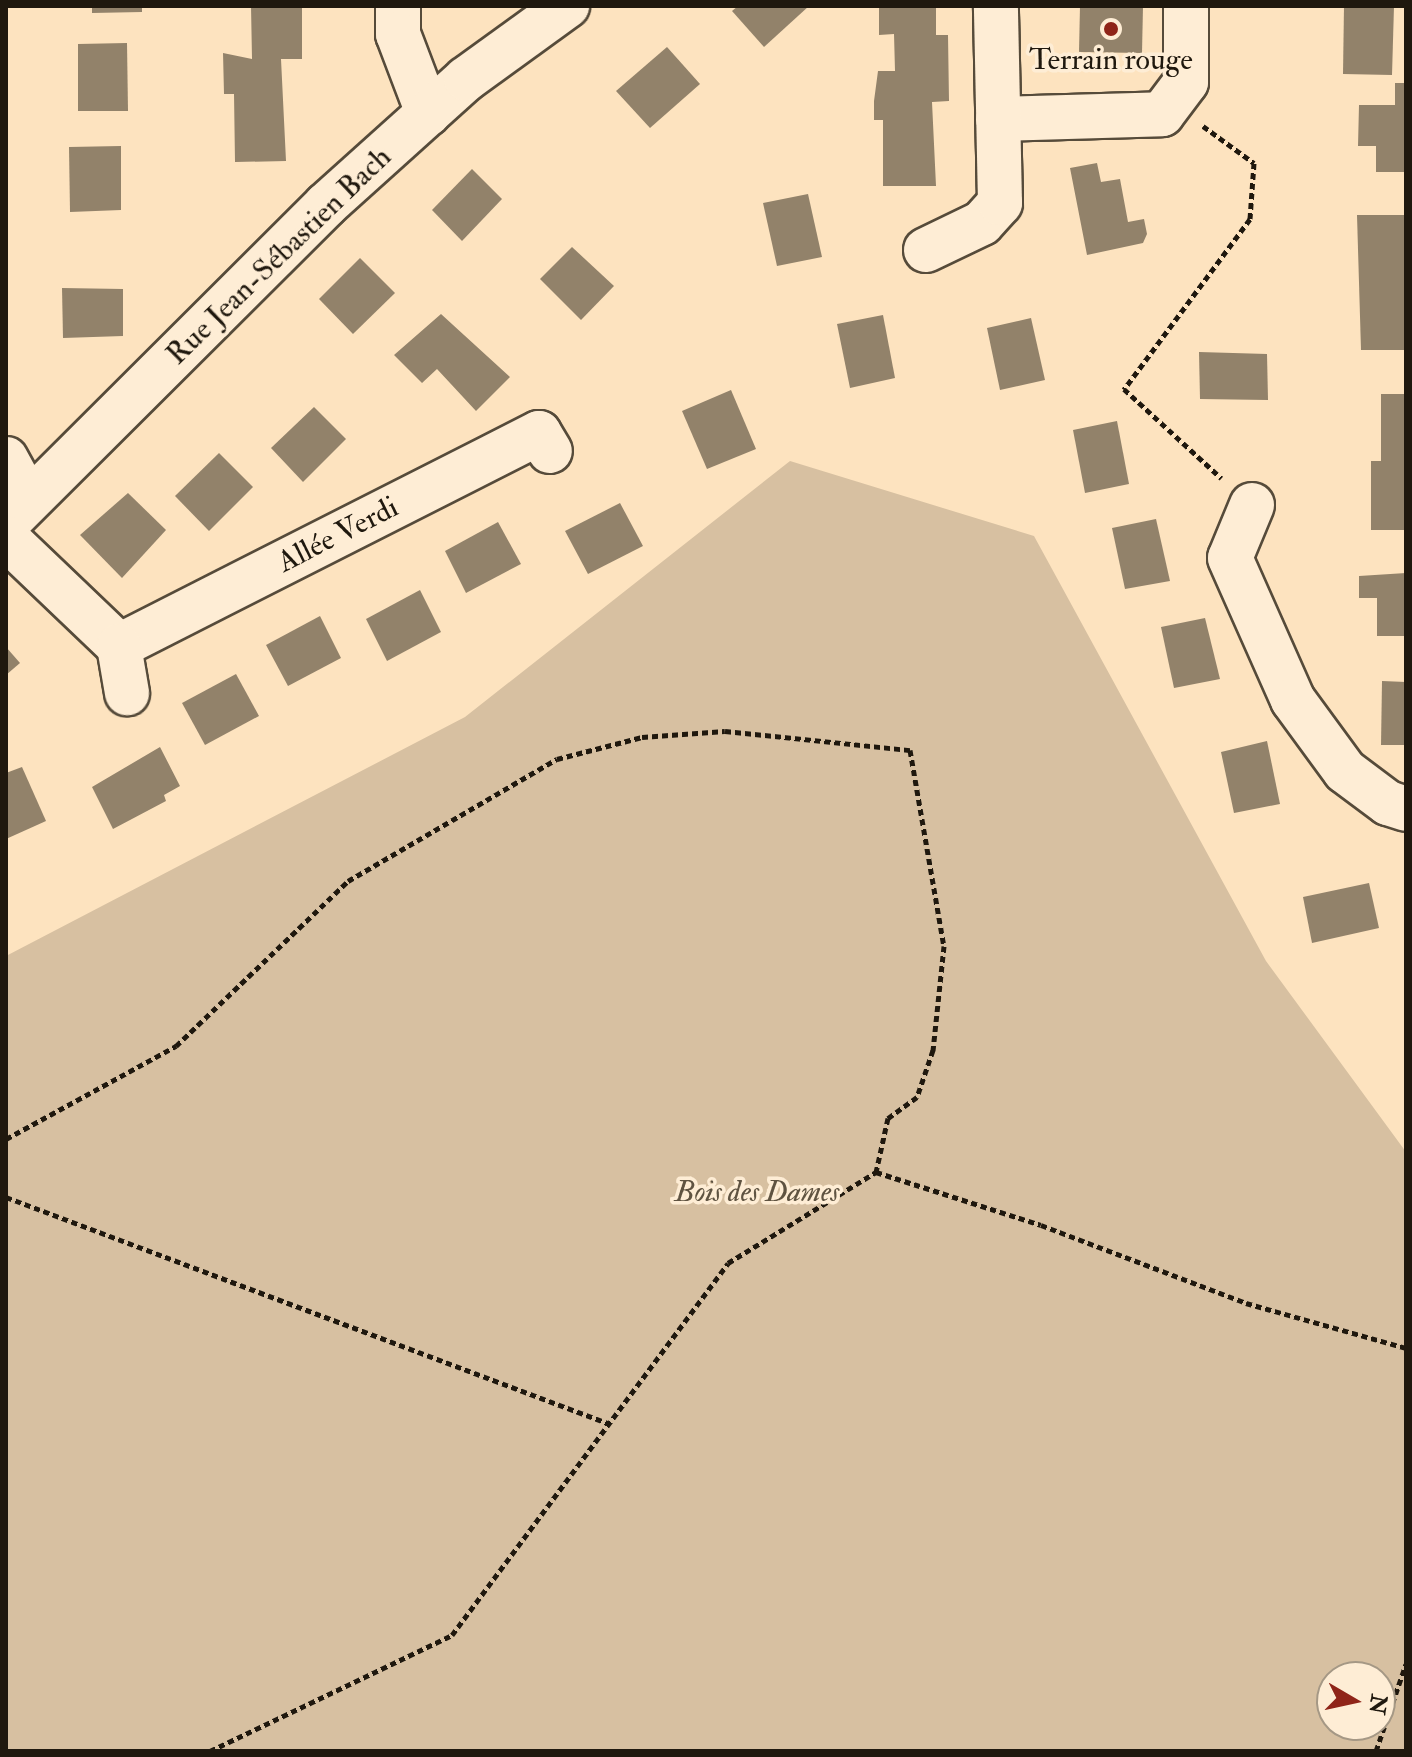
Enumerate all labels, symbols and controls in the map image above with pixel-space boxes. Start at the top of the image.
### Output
marker: Terrain rouge [1102,20,1120,38]
place label: Terrain rouge [1029,42,1193,78]
street label: Rue Jean-Sébastien Bach [159,139,399,373]
street label: Allée Verdi [272,489,404,581]
park label: Bois des Dames [675,1174,839,1210]
north arrow [1316,1661,1396,1741]
text: N [1362,1693,1393,1716]

